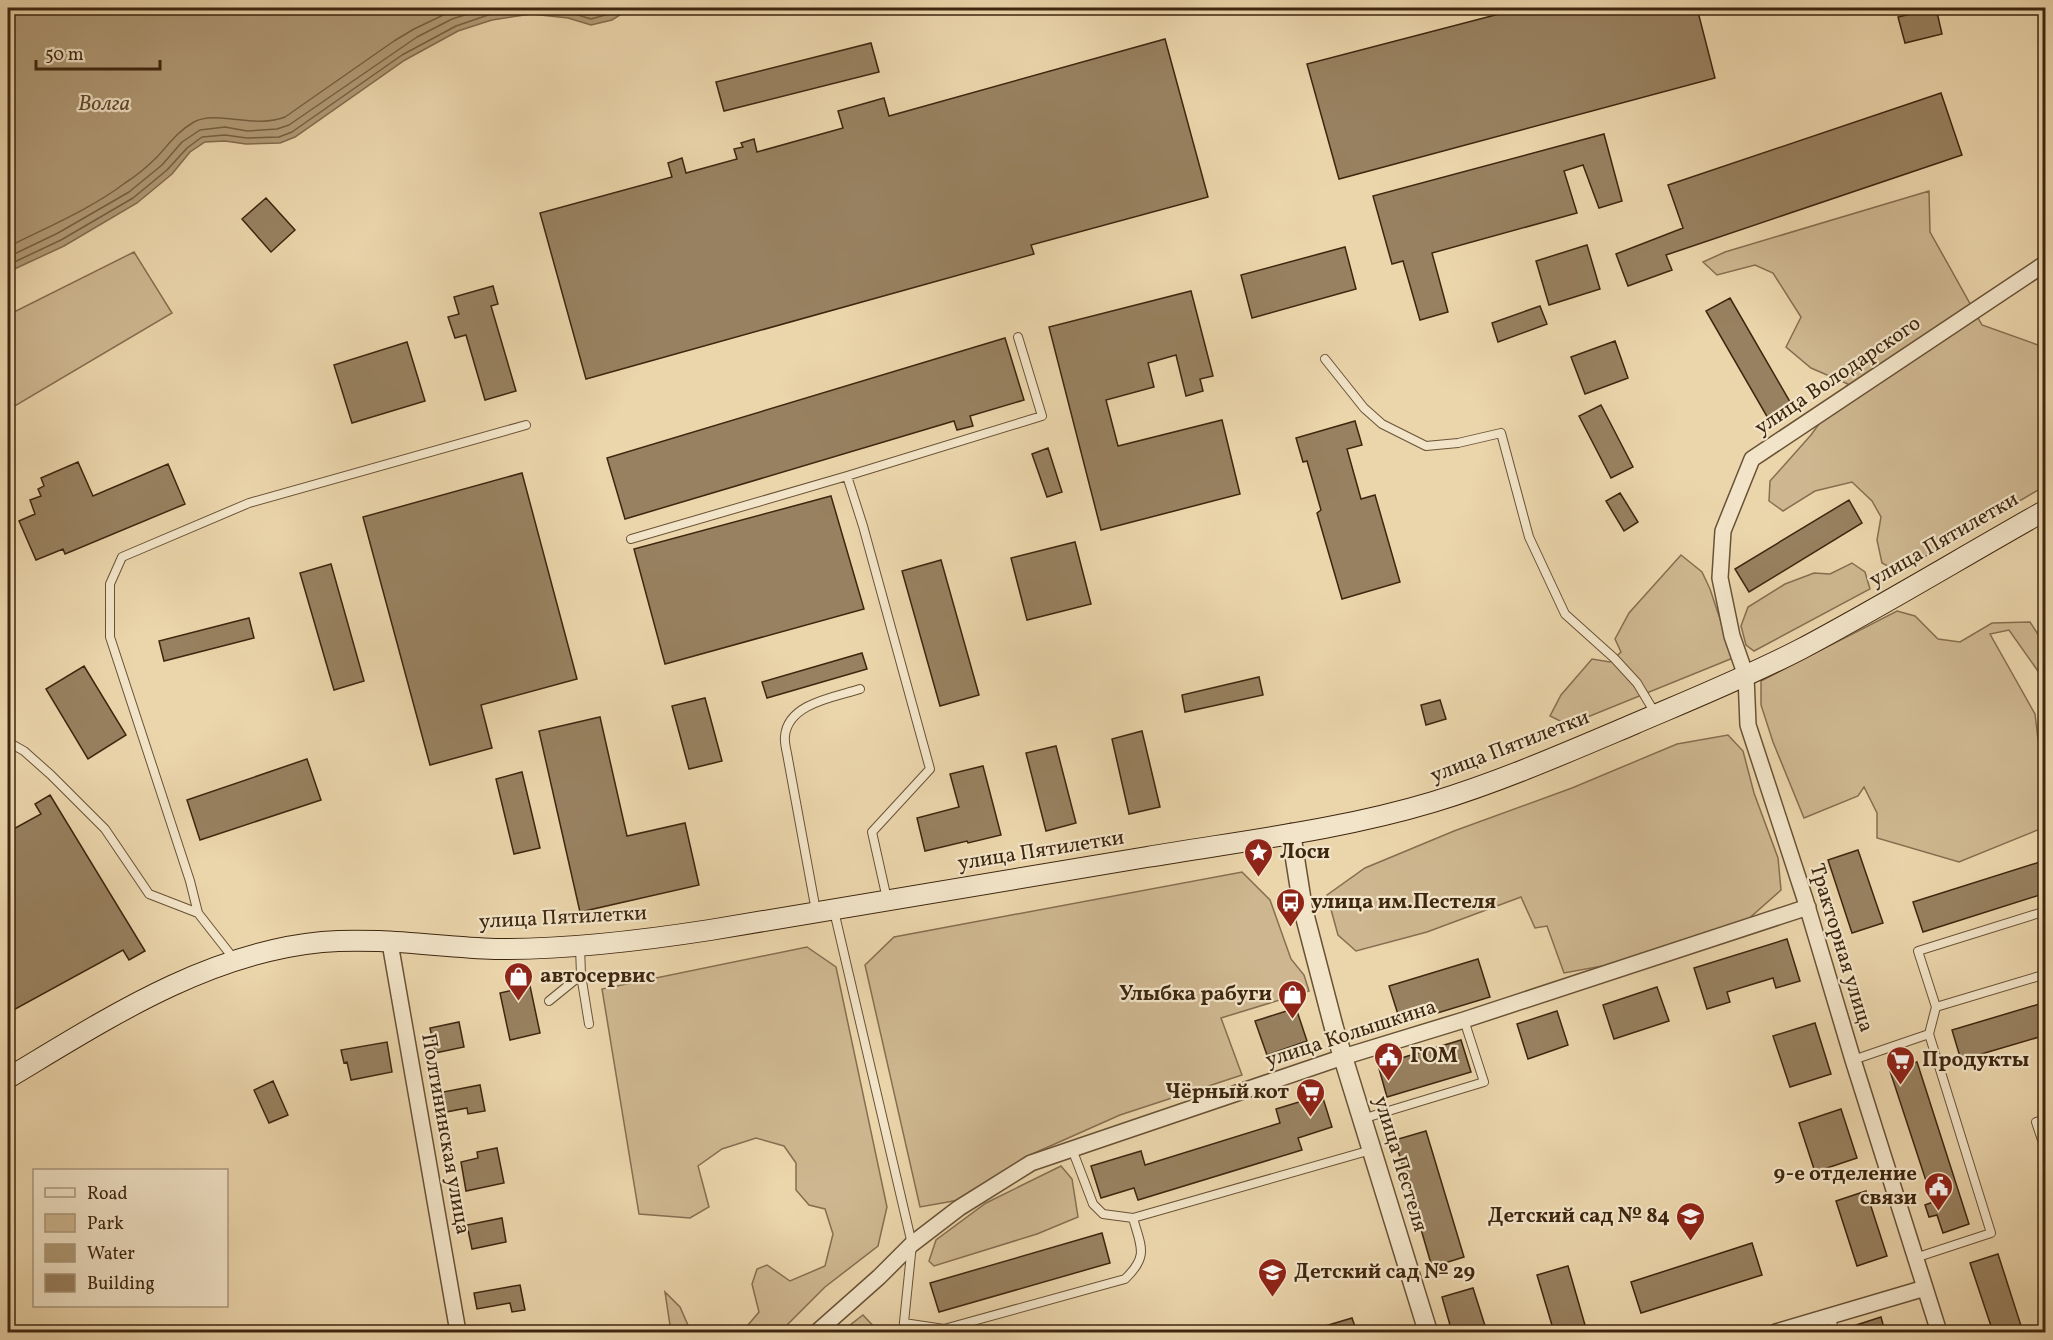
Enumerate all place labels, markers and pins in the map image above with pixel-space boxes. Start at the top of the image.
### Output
place icon: Лоси [1243,836,1275,878]
place label: Лоси [1280,838,1330,867]
bus stop icon: улица им.Пестеля [1274,886,1306,928]
place label: улица им.Пестеля [1311,888,1496,917]
shop icon: автосервис [503,960,535,1002]
place label: автосервис [540,962,656,991]
shop icon: Улыбка рабуги [1277,978,1309,1020]
place label: Улыбка рабуги [1119,980,1272,1009]
public building icon: ГОМ [1373,1040,1405,1082]
place label: ГОМ [1410,1042,1458,1071]
supermarket icon: Продукты [1885,1044,1917,1086]
place label: Продукты [1922,1046,2029,1075]
supermarket icon: Чёрный кот [1294,1076,1326,1118]
place label: Чёрный кот [1165,1078,1289,1107]
place label: 9-е отделение связи [1774,1160,1917,1213]
public building icon: 9-е отделение связи [1922,1170,1954,1212]
school or university icon: Детский сад № 84 [1675,1200,1707,1242]
place label: Детский сад № 84 [1488,1202,1670,1231]
school or university icon: Детский сад № 29 [1257,1256,1289,1298]
place label: Детский сад № 29 [1294,1258,1475,1287]

